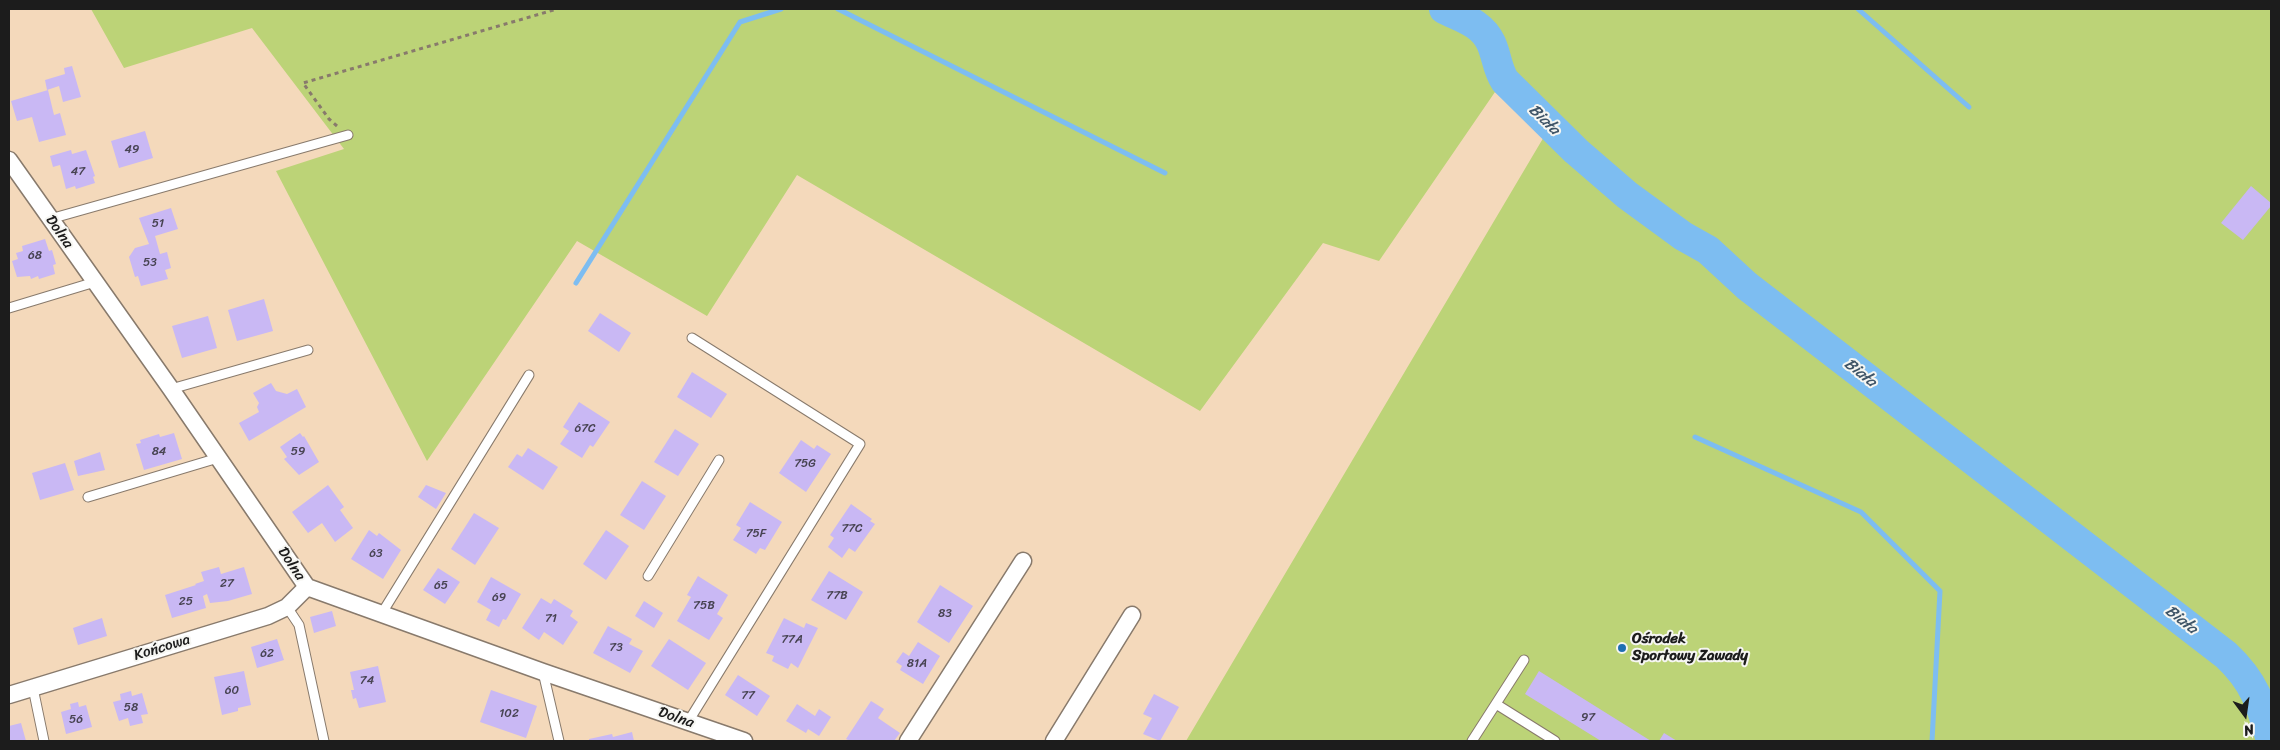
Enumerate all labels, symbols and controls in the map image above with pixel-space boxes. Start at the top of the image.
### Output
water label: Biała [1524,101,1564,139]
house number: 49 [125,143,139,157]
house number: 47 [71,165,85,179]
street label: Dolna [41,212,77,252]
house number: 51 [152,217,164,231]
house number: 68 [28,249,42,263]
house number: 53 [143,256,157,270]
water label: Biała [1840,354,1880,392]
house number: 67C [574,422,596,436]
house number: 84 [152,445,166,459]
house number: 59 [291,445,305,459]
house number: 75G [794,457,816,471]
house number: 77C [841,522,863,536]
house number: 75F [746,527,766,541]
street label: Dolna [273,544,309,584]
house number: 63 [369,547,383,561]
house number: 27 [220,577,234,591]
house number: 65 [434,579,448,593]
house number: 77B [826,589,848,603]
house number: 69 [492,591,506,605]
house number: 25 [179,595,193,609]
house number: 75B [693,599,715,613]
water label: Biała [2161,601,2201,639]
house number: 83 [938,607,952,621]
house number: 71 [545,612,557,626]
place label: Ośrodek Sportowy Zawady [1632,630,1748,665]
street label: Końcowa [132,631,192,665]
house number: 77A [781,633,803,647]
house number: 73 [609,641,623,655]
marker: Ośrodek Sportowy Zawady [1616,642,1628,654]
house number: 62 [260,647,274,661]
house number: 81A [907,657,927,671]
house number: 74 [360,674,374,688]
house number: 60 [225,684,239,698]
house number: 77 [741,689,755,703]
north arrow [2220,690,2270,740]
house number: 58 [124,701,138,715]
street label: Dolna [656,704,696,732]
house number: 102 [499,707,519,721]
house number: 97 [1581,711,1595,725]
house number: 56 [69,713,83,727]
text: N [2241,717,2256,743]

